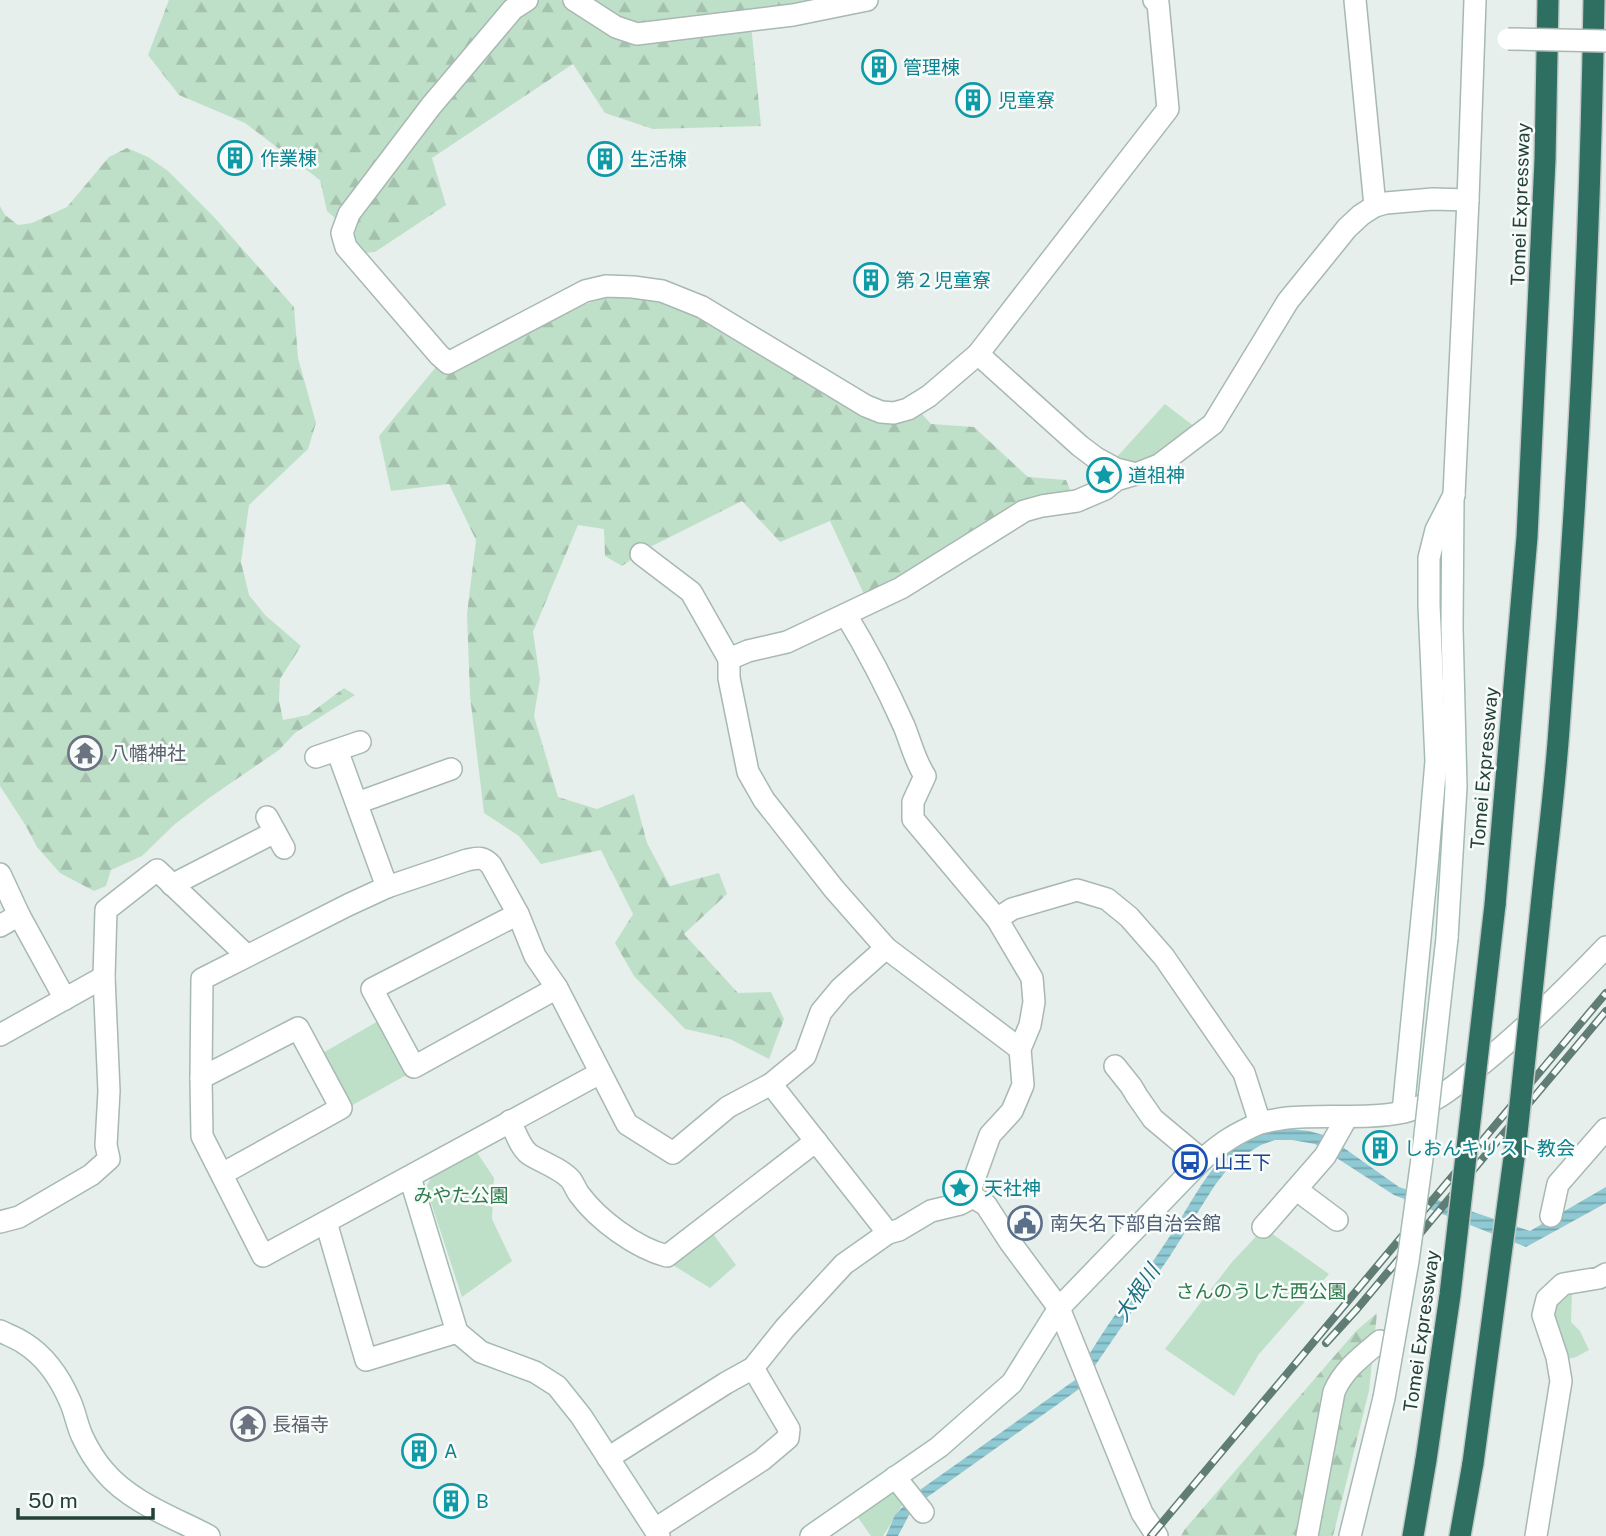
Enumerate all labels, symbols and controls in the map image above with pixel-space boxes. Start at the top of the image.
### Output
building icon: 管理棟 [860,48,898,86]
place label: 管理棟 [903,56,960,78]
building icon: 児童寮 [954,81,992,119]
place label: 児童寮 [998,89,1055,111]
street label: Tomei Expressway [1506,122,1534,286]
building icon: 作業棟 [216,139,254,177]
building icon: 生活棟 [586,140,624,178]
place label: 作業棟 [260,147,317,169]
place label: 生活棟 [630,148,687,170]
building icon: 第２児童寮 [852,261,890,299]
place label: 第２児童寮 [896,269,991,291]
place icon: 道祖神 [1085,456,1123,494]
place label: 道祖神 [1128,464,1185,486]
street label: Tomei Expressway [1466,686,1502,850]
temple icon: 八幡神社 [66,734,104,772]
place label: 八幡神社 [110,742,186,764]
building icon: しおんキリスト教会 [1361,1129,1399,1167]
place label: しおんキリスト教会 [1404,1137,1575,1159]
bus stop icon: 山王下 [1171,1143,1209,1181]
place label: 山王下 [1214,1151,1271,1173]
place icon: 天社神 [941,1169,979,1207]
place label: 天社神 [984,1177,1041,1199]
park label: みやた公園 [413,1184,509,1206]
public building icon: 南矢名下部自治会館 [1006,1204,1044,1242]
place label: 南矢名下部自治会館 [1050,1212,1221,1234]
street label: Tomei Expressway [1399,1249,1443,1413]
water label: 大根川 [1109,1258,1166,1326]
park label: さんのうした西公園 [1175,1280,1347,1302]
temple icon: 長福寺 [229,1405,267,1443]
place label: 長福寺 [272,1413,329,1435]
building icon: A [400,1432,438,1470]
place label: A [444,1440,458,1462]
scale bar [18,1476,152,1520]
building icon: B [432,1482,470,1520]
text: 50 m [28,1488,78,1513]
place label: B [476,1490,489,1512]

